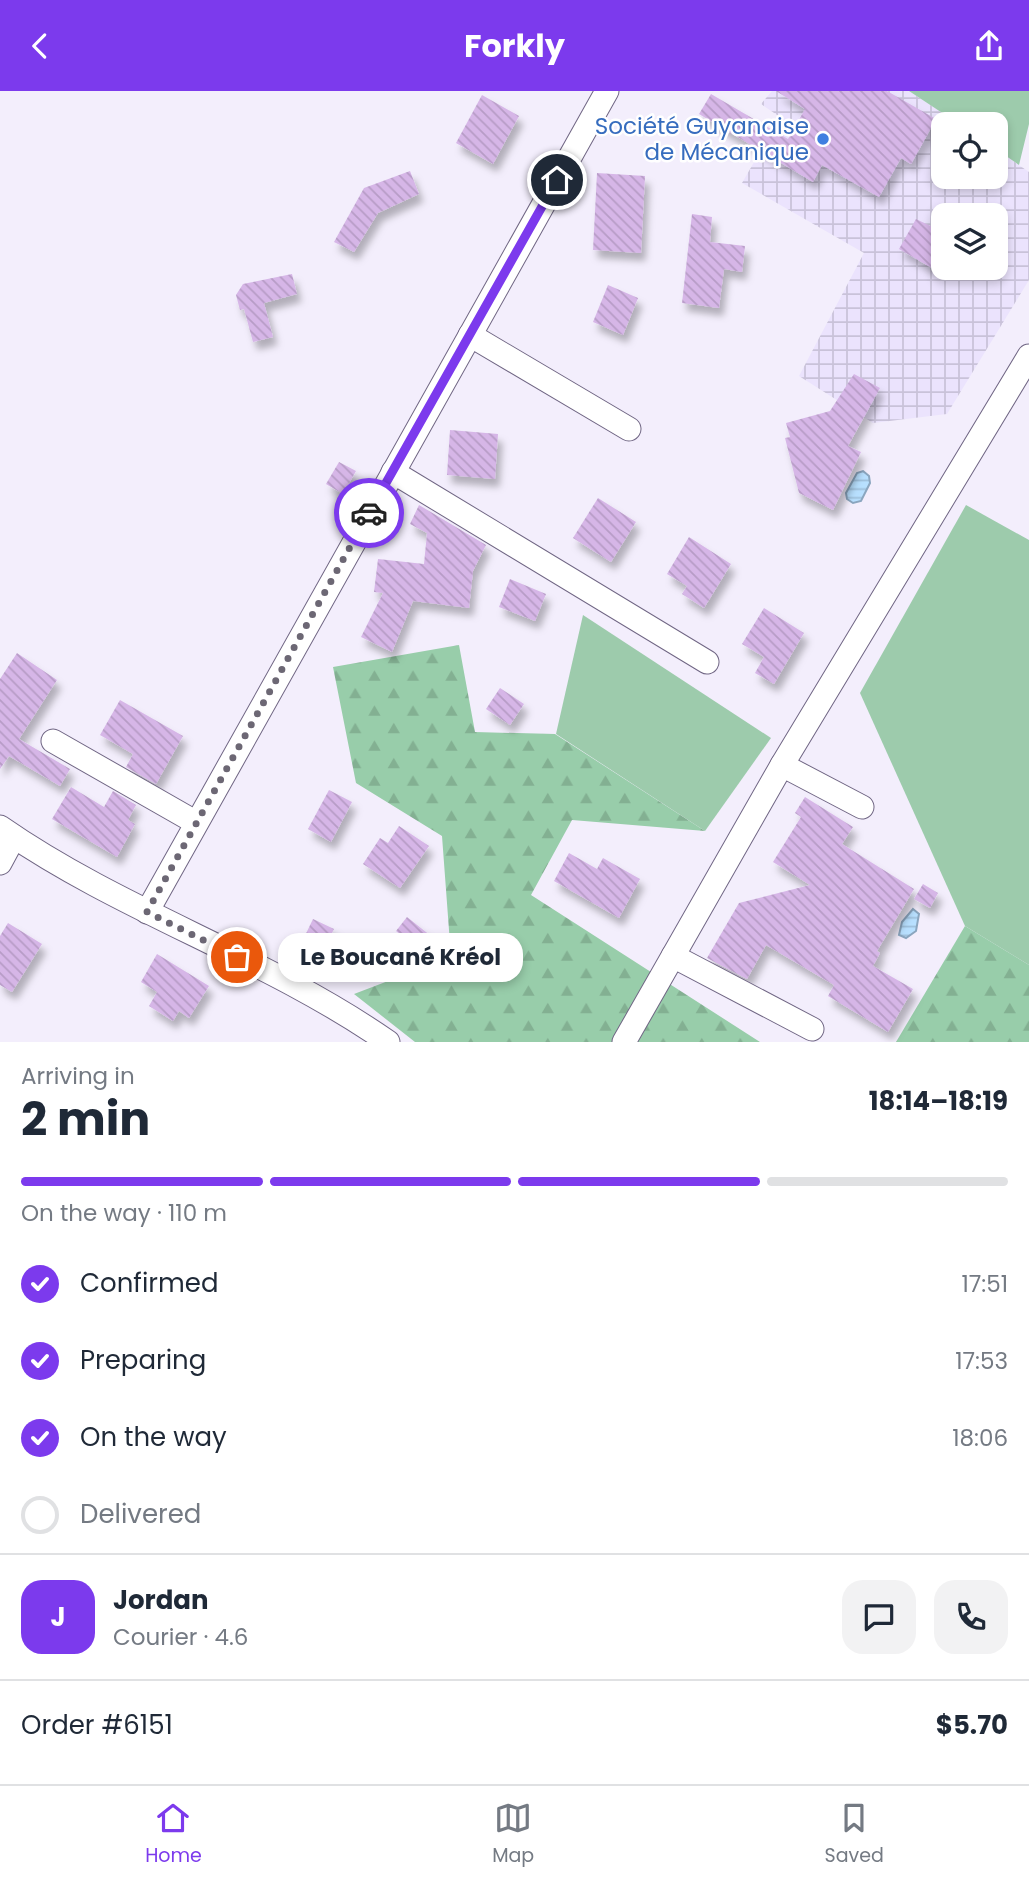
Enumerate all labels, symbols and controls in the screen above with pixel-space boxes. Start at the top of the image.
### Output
text: Forkly [464,23,565,68]
icon: back [21,27,59,65]
icon: share [970,27,1008,65]
place label: Société Guyanaise de Mécanique [595,110,809,168]
map controls [931,112,1008,280]
button: locate [931,112,1008,189]
marker: Société Guyanaise de Mécanique [815,131,831,147]
pin [527,150,587,210]
icon: home [538,161,576,199]
button: layers [931,203,1008,280]
courier [334,478,404,548]
icon: car [350,494,388,532]
pin [207,927,267,987]
callout: Le Boucané Kréol [279,933,524,981]
icon: bag [218,938,256,976]
text: Le Boucané Kréol [300,941,501,973]
text: Arriving in [21,1060,135,1092]
text: 18:14–18:19 [869,1083,1008,1119]
text: 2 min [21,1087,150,1151]
text: On the way · 110 m [21,1197,227,1229]
icon: check [21,1265,59,1303]
text: Confirmed [80,1265,218,1301]
text: 17:51 [961,1268,1008,1300]
icon: check [21,1342,59,1380]
text: Preparing [80,1342,206,1378]
text: 17:53 [955,1345,1008,1377]
icon: check [21,1419,59,1457]
text: On the way [80,1419,227,1455]
text: 18:06 [952,1422,1008,1454]
text: Delivered [80,1496,201,1532]
button: chat [842,1580,916,1654]
button: phone [934,1580,1008,1654]
text: Jordan [113,1582,209,1618]
text: J [50,1599,66,1635]
text: Courier · 4.6 [113,1621,248,1653]
text: Order #6151 [21,1707,173,1743]
text: $5.70 [936,1707,1008,1743]
tab: Home [145,1799,202,1870]
tab: Map [492,1799,534,1870]
tab: Saved [825,1799,884,1870]

